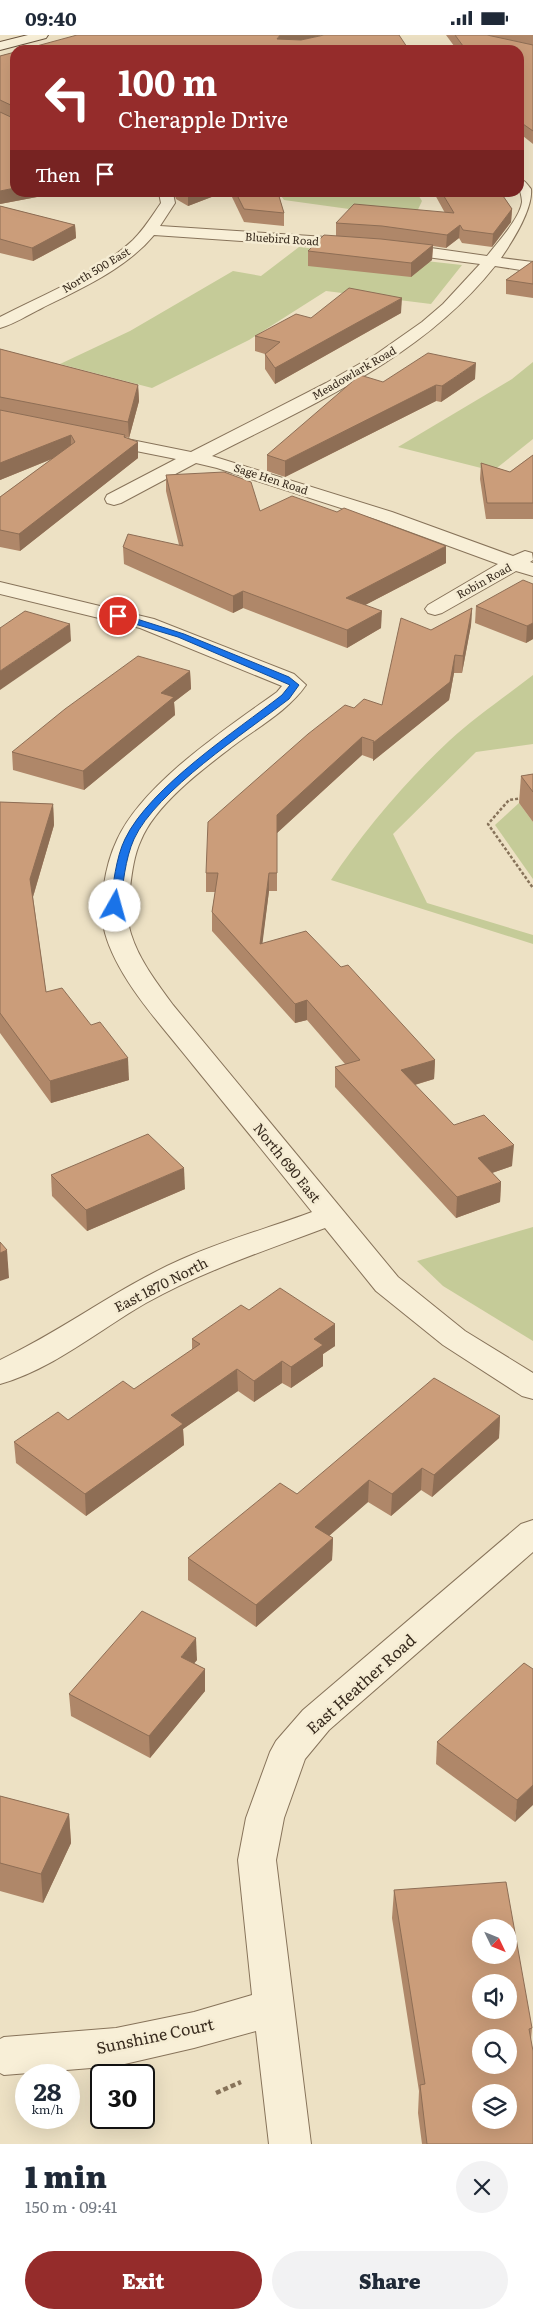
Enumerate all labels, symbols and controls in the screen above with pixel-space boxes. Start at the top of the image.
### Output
text: 09:40 [25,4,77,32]
text: 100 m [118,55,218,107]
icon: left [35,65,100,130]
text: Cherapple Drive [118,102,288,135]
text: Then [35,160,81,188]
icon: arrive [91,160,119,188]
street label: Bluebird Road [245,227,320,249]
street label: North 500 East [58,242,133,296]
street label: Meadowlark Road [309,341,399,403]
street label: Sage Hen Road [232,459,311,498]
street label: Robin Road [453,558,514,602]
pin [97,595,139,637]
icon: arrive [104,602,132,630]
position arrow [88,879,140,931]
street label: North 690 East [249,1118,326,1207]
street label: East 1870 North [110,1252,211,1316]
street label: East Heather Road [300,1627,420,1739]
north arrow [472,1919,518,1964]
map controls [472,1919,517,2129]
button: sound [472,1974,517,2019]
street label: Sunshine Court [94,2011,216,2059]
button: search [472,2029,517,2074]
speed limit sign: 30 [90,2064,155,2129]
text: 28 [33,2072,62,2109]
button: layers [472,2084,517,2129]
text: km/h [32,2100,63,2118]
text: 1 min [25,2153,107,2197]
button: close [456,2161,508,2213]
text: 150 m · 09:41 [25,2194,117,2218]
button: Exit [25,2251,262,2309]
button: Share [272,2251,508,2309]

